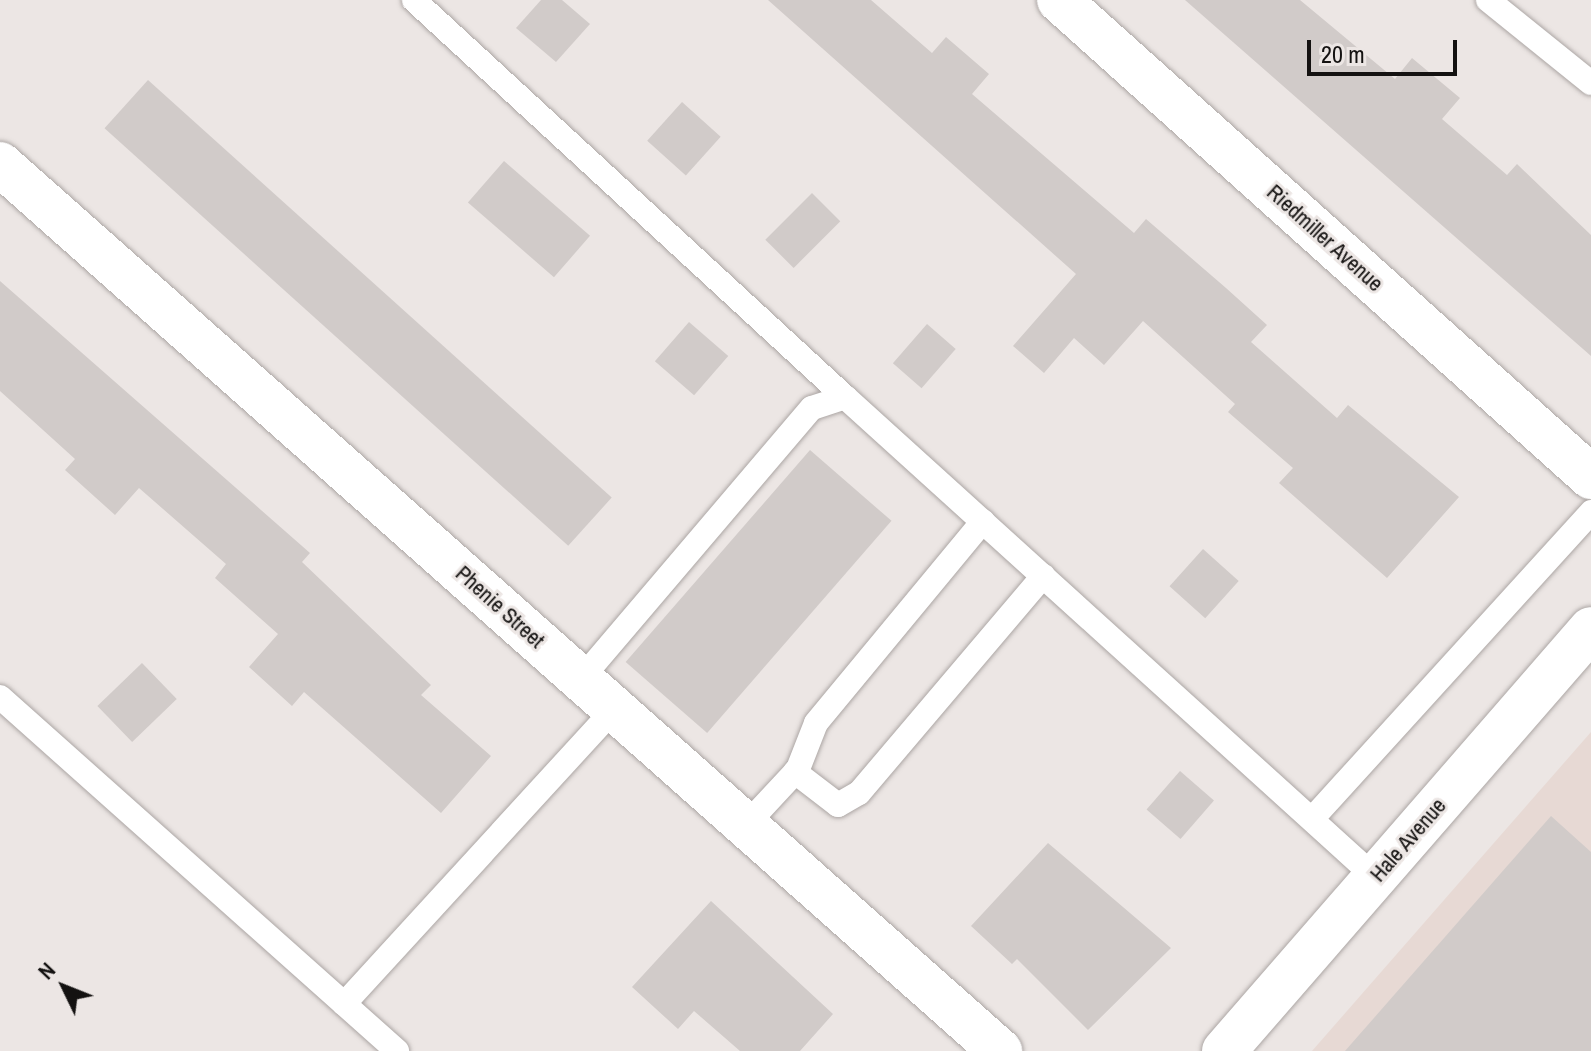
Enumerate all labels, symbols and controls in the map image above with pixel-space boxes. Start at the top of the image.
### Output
scale bar [1311,24,1461,74]
text: 20 m [1321,38,1365,70]
street label: Riedmiller Avenue [1261,179,1389,297]
street label: Phenie Street [450,560,550,654]
street label: Hale Avenue [1364,792,1452,888]
north arrow [24,947,104,1027]
text: N [31,956,62,986]

